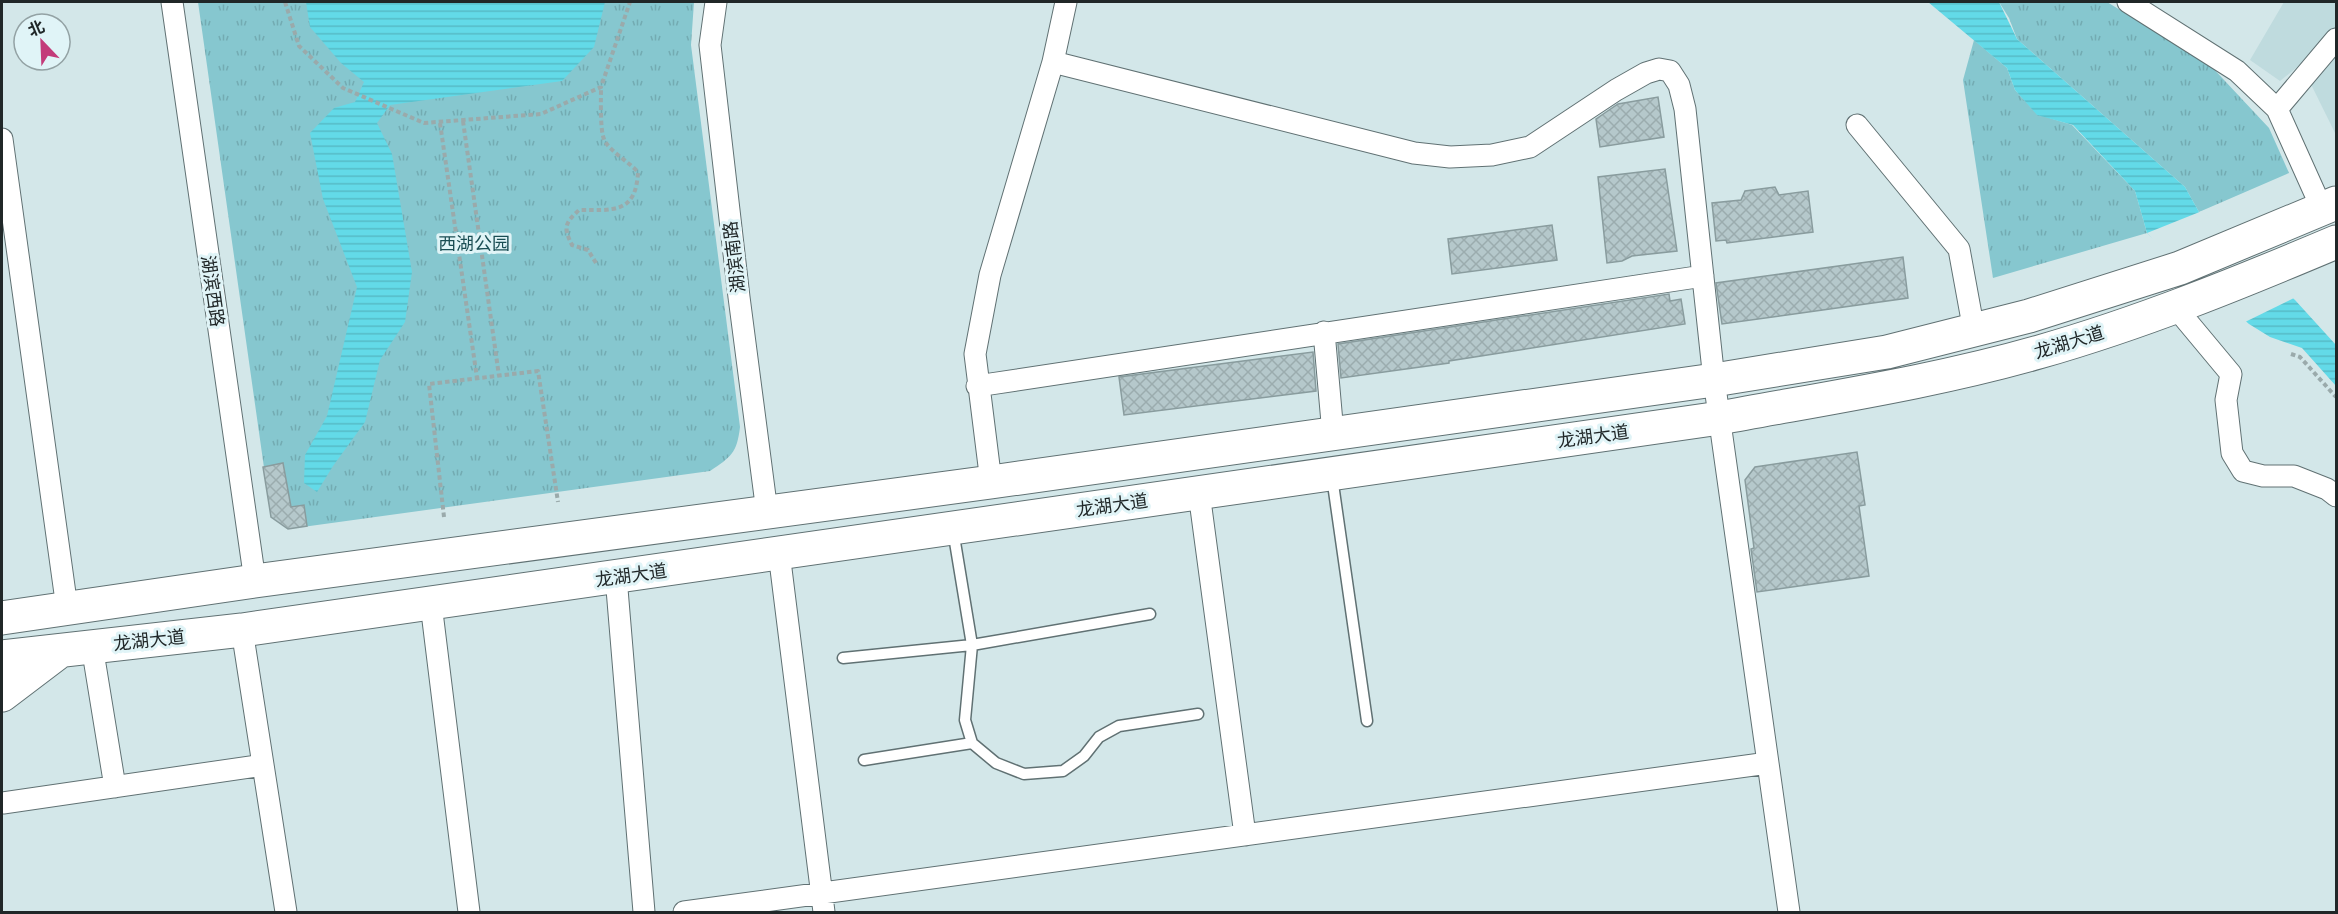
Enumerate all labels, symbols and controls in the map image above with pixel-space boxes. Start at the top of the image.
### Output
north arrow [12,12,72,72]
text: 北 [25,16,47,41]
street label: 湖滨南路 [718,220,750,294]
park label: 西湖公园 [438,232,510,255]
street label: 湖滨西路 [197,254,229,328]
street label: 龙湖大道 [2031,320,2107,364]
street label: 龙湖大道 [1556,420,1630,452]
street label: 龙湖大道 [1075,489,1149,521]
street label: 龙湖大道 [594,559,668,591]
street label: 龙湖大道 [112,625,186,655]

